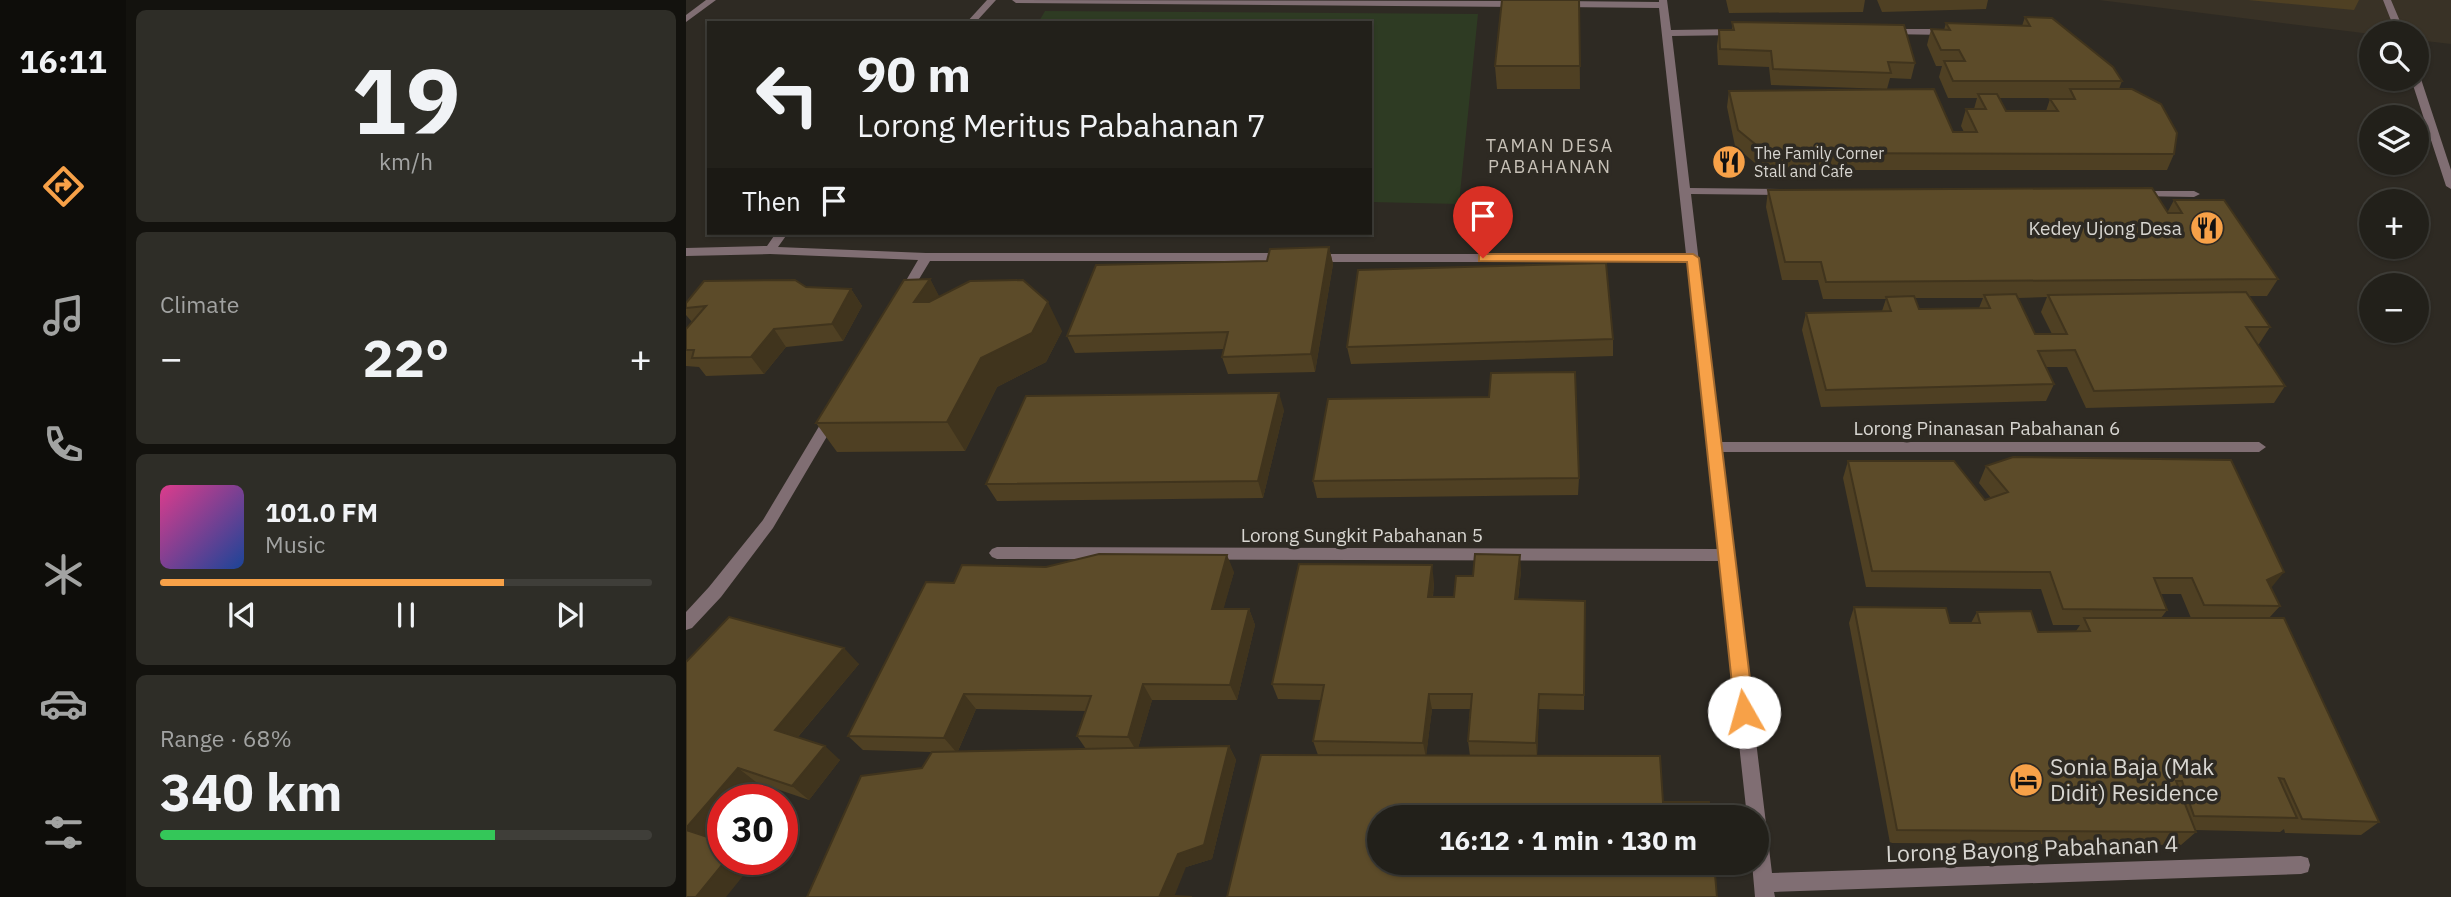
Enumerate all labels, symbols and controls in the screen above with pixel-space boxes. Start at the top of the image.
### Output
map controls [2359,21,2429,343]
button: search [2359,21,2429,91]
text: 16:11 [19,40,107,82]
text: 19 [351,41,461,159]
text: 90 m [857,42,971,105]
icon: left [742,49,833,140]
text: Lorong Meritus Pabahanan 7 [857,104,1266,146]
button: layers [2359,105,2429,175]
district label: TAMAN DESA PABAHANAN [1486,134,1614,178]
restaurant icon: The Family Corner Stall and Cafe [1710,143,1748,181]
place label: The Family Corner Stall and Cafe [1754,143,1884,181]
text: km/h [379,146,433,176]
icon: directions [39,162,88,211]
icon: arrive [815,182,853,220]
text: Then [742,184,801,218]
pin [1453,186,1513,258]
button: + [2359,189,2429,259]
icon: arrive [1464,197,1502,235]
restaurant icon: Kedey Ujong Desa [2188,209,2226,247]
place label: Kedey Ujong Desa [2029,216,2182,240]
button: − [2359,273,2429,343]
text: Climate [160,289,239,319]
icon: music [39,291,88,340]
text: 22° [363,324,449,391]
text: − [160,333,183,382]
text: + [629,333,652,382]
street label: Lorong Pinanasan Pabahanan 6 [1854,416,2120,440]
icon: phone [39,420,88,469]
text: 101.0 FM [265,495,378,529]
street label: Lorong Sungkit Pabahanan 5 [1241,523,1483,547]
text: Music [265,529,325,559]
icon: climate [39,550,88,599]
icon: previous [223,596,261,634]
icon: pause [387,596,425,634]
icon: next [551,596,589,634]
position arrow [1707,675,1781,749]
icon: car [39,679,88,728]
text: Range · 68% [160,723,292,753]
place label: Sonia Baja (Mak Didit) Residence [2050,751,2219,807]
text: 340 km [160,758,342,825]
hotel icon: Sonia Baja (Mak Didit) Residence [2007,761,2045,799]
speed limit sign: 30 [707,784,798,875]
icon: filters [39,808,88,857]
text: 16:12 · 1 min · 130 m [1439,823,1697,857]
street label: Lorong Bayong Pabahanan 4 [1885,828,2179,868]

